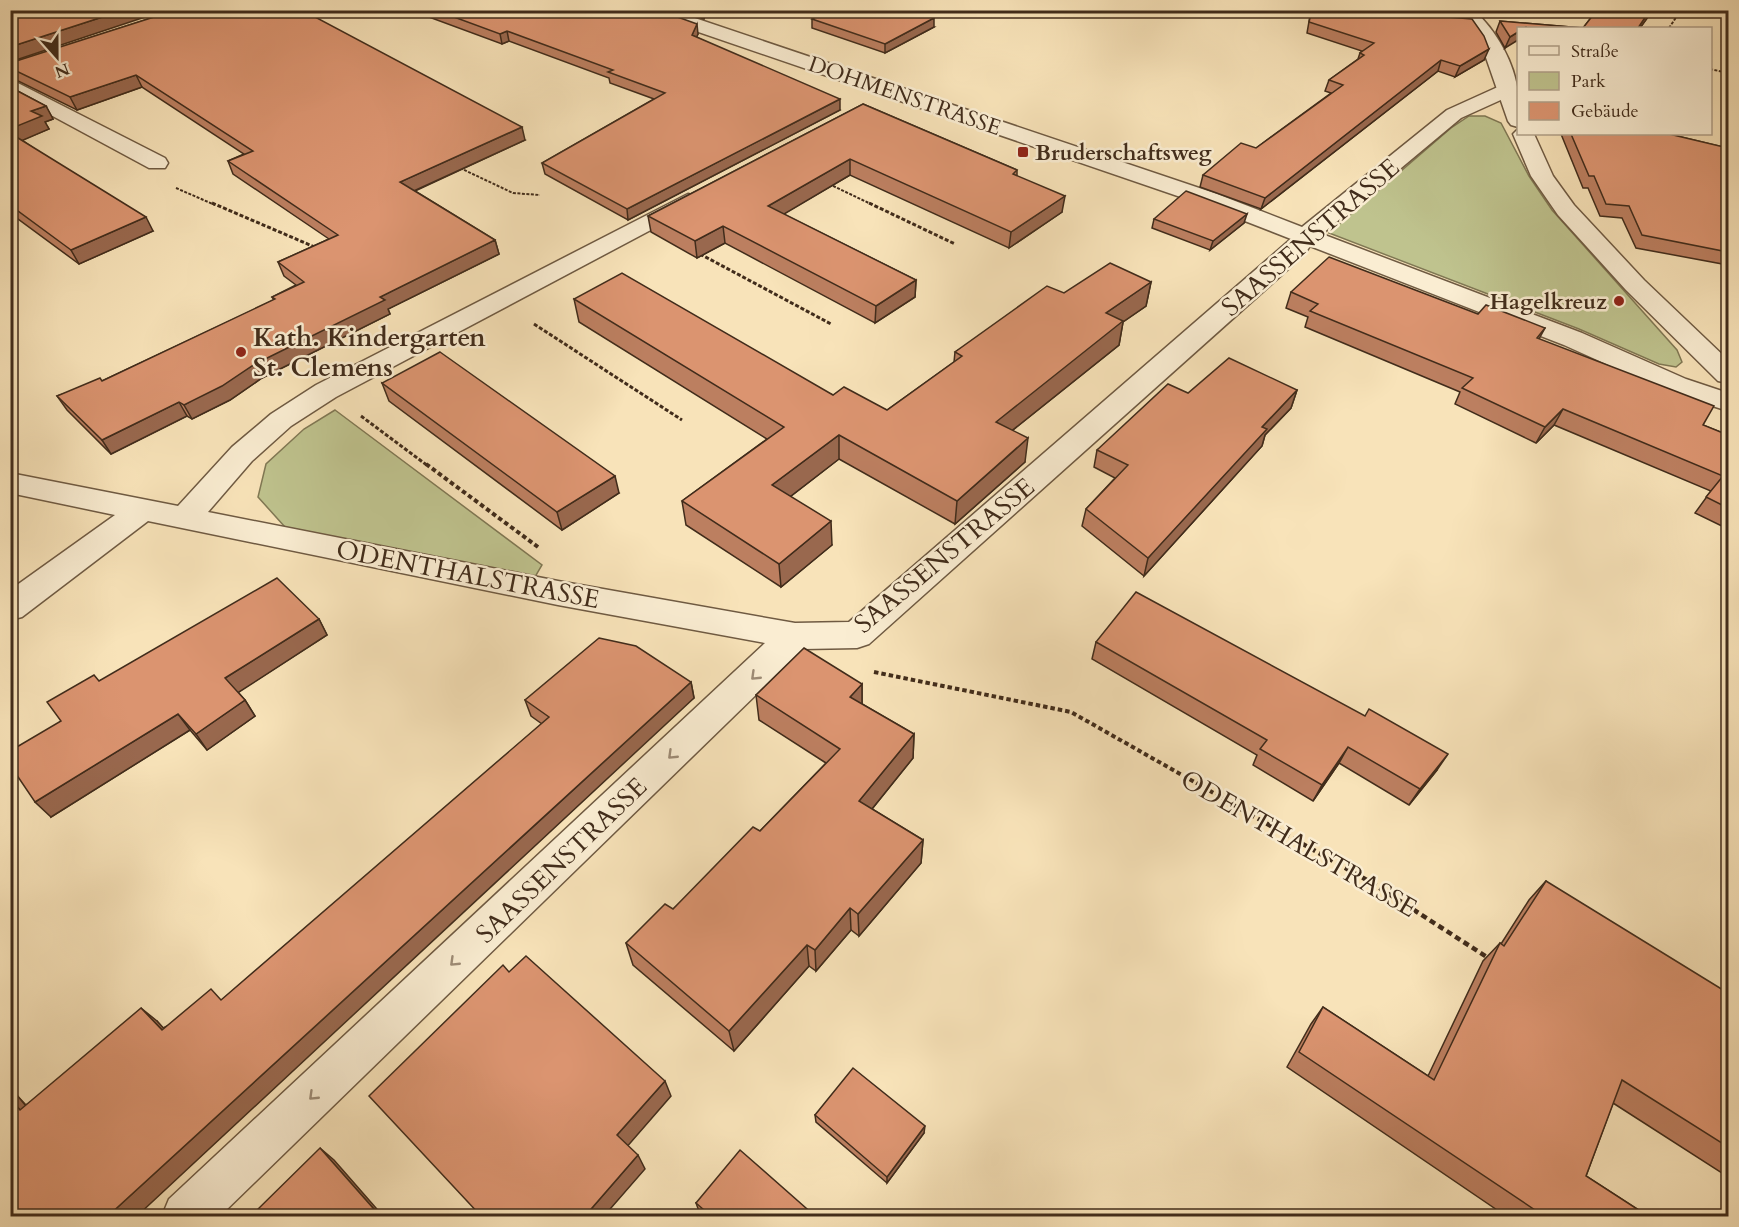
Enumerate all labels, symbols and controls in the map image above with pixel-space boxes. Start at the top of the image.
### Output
north arrow [27,27,87,87]
legend [1517,27,1712,135]
text: Straße [1571,39,1619,64]
street label: DOHMENSTRASSE [804,49,1005,143]
text: N [51,57,72,83]
text: Park [1571,69,1606,94]
text: Gebäude [1571,99,1639,124]
place label: Bruderschaftsweg [1035,138,1212,168]
marker: Bruderschaftsweg [1016,145,1030,159]
street label: SAASSENSTRASSE [1214,150,1407,324]
place label: Hagelkreuz [1490,287,1607,317]
marker: Hagelkreuz [1612,294,1626,308]
place label: Kath. Kindergarten St. Clemens [253,320,486,385]
marker: Kath. Kindergarten St. Clemens [234,345,248,359]
street label: SAASSENSTRASSE [847,470,1042,641]
street label: ODENTHALSTRASSE [333,532,603,617]
one-way arrow [751,668,762,679]
one-way arrow [668,748,678,759]
street label: ODENTHALSTRASSE [1174,761,1423,925]
street label: SAASSENSTRASSE [468,770,654,951]
one-way arrow [451,954,462,965]
one-way arrow [309,1089,319,1100]

